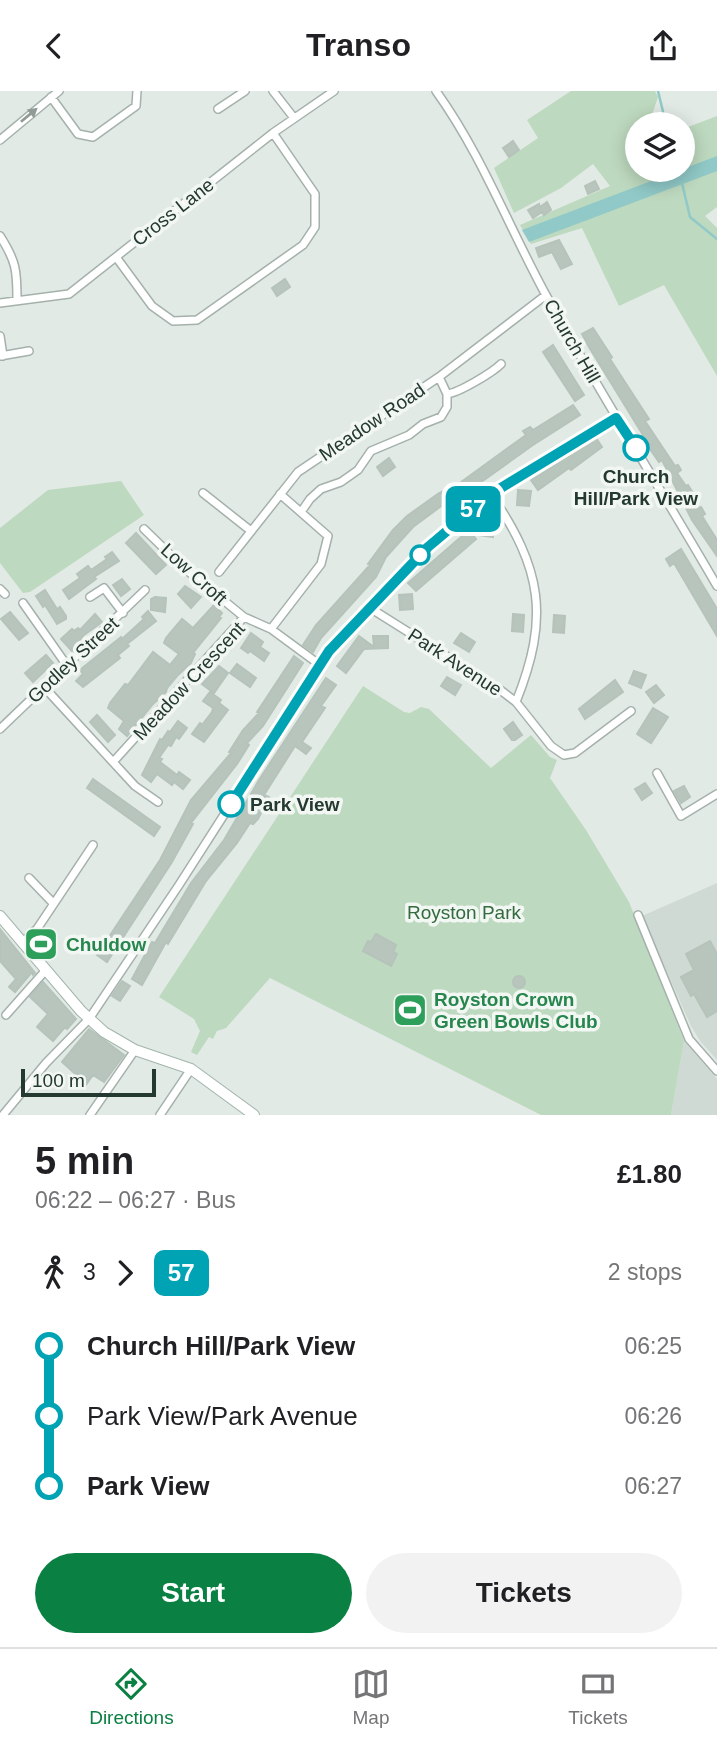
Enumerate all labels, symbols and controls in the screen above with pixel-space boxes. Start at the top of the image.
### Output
icon: back [35,27,73,65]
text: Transo [306,27,411,63]
icon: share [644,27,682,65]
one-way arrow [21,108,38,123]
map controls [625,112,695,182]
button: layers [625,112,695,182]
street label: Cross Lane [128,174,218,250]
street label: Church Hill [540,296,604,386]
street label: Meadow Road [315,379,429,465]
marker: Church Hill/Park View [623,435,649,461]
place label: Church Hill/Park View [574,466,698,509]
line badge: 57 [442,486,504,532]
text: 57 [460,495,486,522]
street label: Low Croft [157,539,232,609]
unlabelled marker [410,545,430,565]
street label: Godley Street [23,612,123,707]
street label: Meadow Crescent [129,617,249,744]
street label: Park Avenue [404,624,506,700]
marker: Park View [218,791,244,817]
place label: Park View [250,794,340,815]
park label: Royston Park [407,902,522,923]
sports icon: Chuldow [22,925,60,963]
place label: Chuldow [66,934,146,955]
place label: Royston Crown Green Bowls Club [434,989,598,1032]
sports icon: Royston Crown Green Bowls Club [391,991,429,1029]
scale bar [21,1066,156,1098]
text: 100 m [32,1070,85,1091]
text: 5 min [35,1140,134,1182]
text: £1.80 [617,1159,682,1189]
text: 06:22 – 06:27 · Bus [35,1187,236,1213]
icon: walk [35,1254,73,1292]
icon: forward [106,1254,144,1292]
text: 3 [83,1259,96,1285]
text: 57 [168,1259,195,1286]
text: 2 stops [608,1259,682,1285]
text: Church Hill/Park View [87,1331,355,1361]
text: 06:25 [624,1333,682,1359]
text: Park View/Park Avenue [87,1401,358,1431]
text: 06:26 [624,1403,682,1429]
text: Park View [87,1471,209,1501]
text: 06:27 [624,1473,682,1499]
button: Start [35,1553,352,1633]
button: Tickets [366,1553,682,1633]
tab: Directions [89,1665,174,1729]
tab: Map [352,1665,390,1729]
tab: Tickets [568,1665,628,1729]

